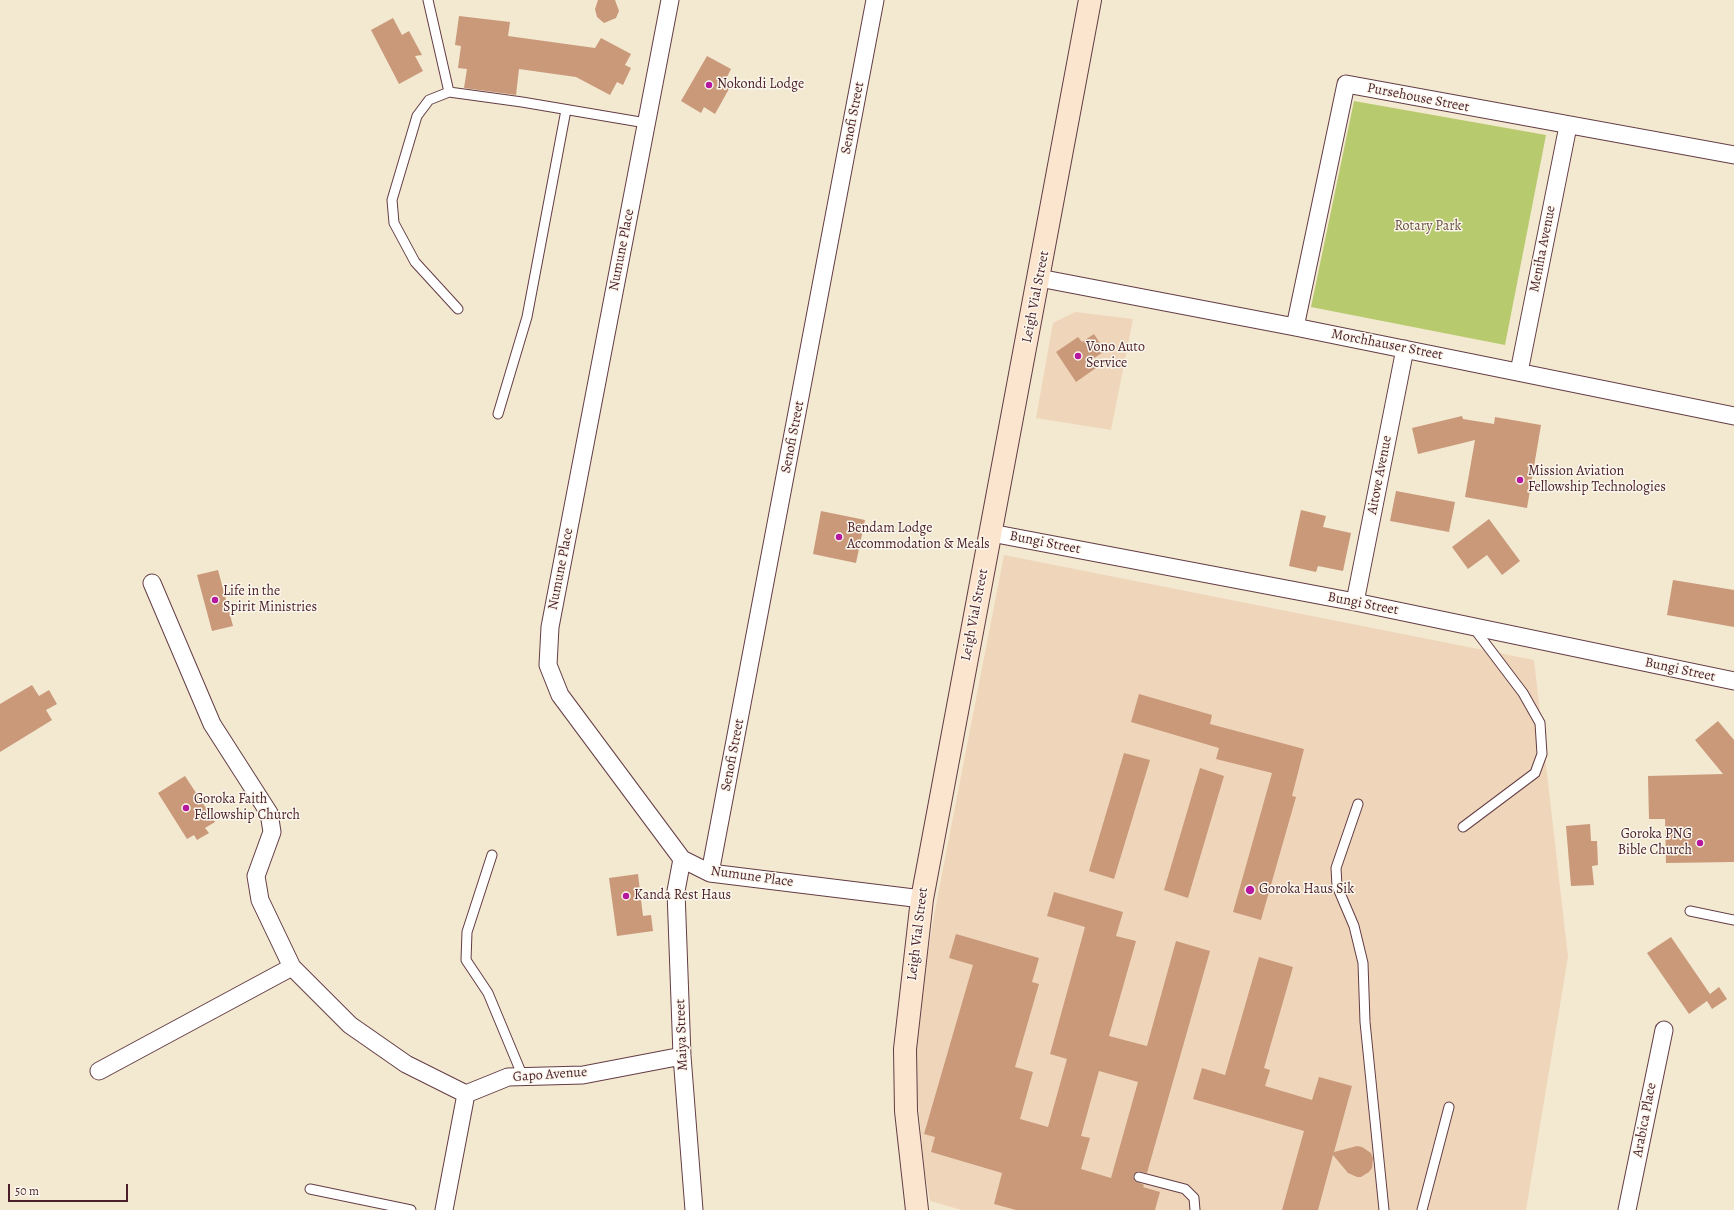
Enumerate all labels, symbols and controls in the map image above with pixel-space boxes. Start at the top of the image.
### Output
place label: Nokondi Lodge [717,77,804,93]
marker: Nokondi Lodge [704,80,714,90]
street label: Senofi Street [838,80,868,156]
street label: Pursehouse Street [1366,80,1470,116]
street label: Meniha Avenue [1526,204,1560,294]
street label: Numune Place [606,208,638,292]
park label: Rotary Park [1394,219,1462,235]
street label: Leigh Vial Street [1019,249,1053,345]
street label: Morchhauser Street [1330,326,1444,364]
place label: Vono Auto Service [1086,340,1145,372]
marker: Vono Auto Service [1073,351,1083,361]
street label: Senofi Street [778,399,808,475]
street label: Aitove Avenue [1364,434,1396,516]
place label: Mission Aviation Fellowship Technologies [1528,464,1666,496]
marker: Mission Aviation Fellowship Technologies [1515,475,1525,485]
place label: Bendam Lodge Accommodation & Meals [847,521,990,554]
street label: Numune Place [545,527,577,611]
street label: Bungi Street [1008,528,1082,558]
marker: Bendam Lodge Accommodation & Meals [834,532,844,542]
street label: Leigh Vial Street [958,567,992,663]
place label: Life in the Spirit Ministries [223,584,317,616]
street label: Bungi Street [1326,589,1400,619]
marker: Life in the Spirit Ministries [210,595,220,605]
street label: Bungi Street [1643,654,1717,686]
street label: Senofi Street [718,717,748,793]
place label: Goroka Faith Fellowship Church [194,792,300,824]
marker: Goroka Faith Fellowship Church [181,803,191,813]
place label: Goroka PNG Bible Church [1618,827,1692,860]
marker: Goroka PNG Bible Church [1695,838,1705,848]
street label: Numune Place [710,863,794,891]
place label: Goroka Haus Sik [1259,882,1354,898]
marker: Goroka Haus Sik [1244,884,1256,896]
street label: Leigh Vial Street [904,887,932,981]
place label: Kanda Rest Haus [634,888,731,904]
marker: Kanda Rest Haus [621,891,631,901]
street label: Maiya Street [672,999,692,1071]
street label: Gapo Avenue [512,1064,588,1086]
street label: Arabica Place [1630,1081,1660,1159]
scale bar [10,1176,130,1202]
text: 50 m [15,1183,39,1199]

